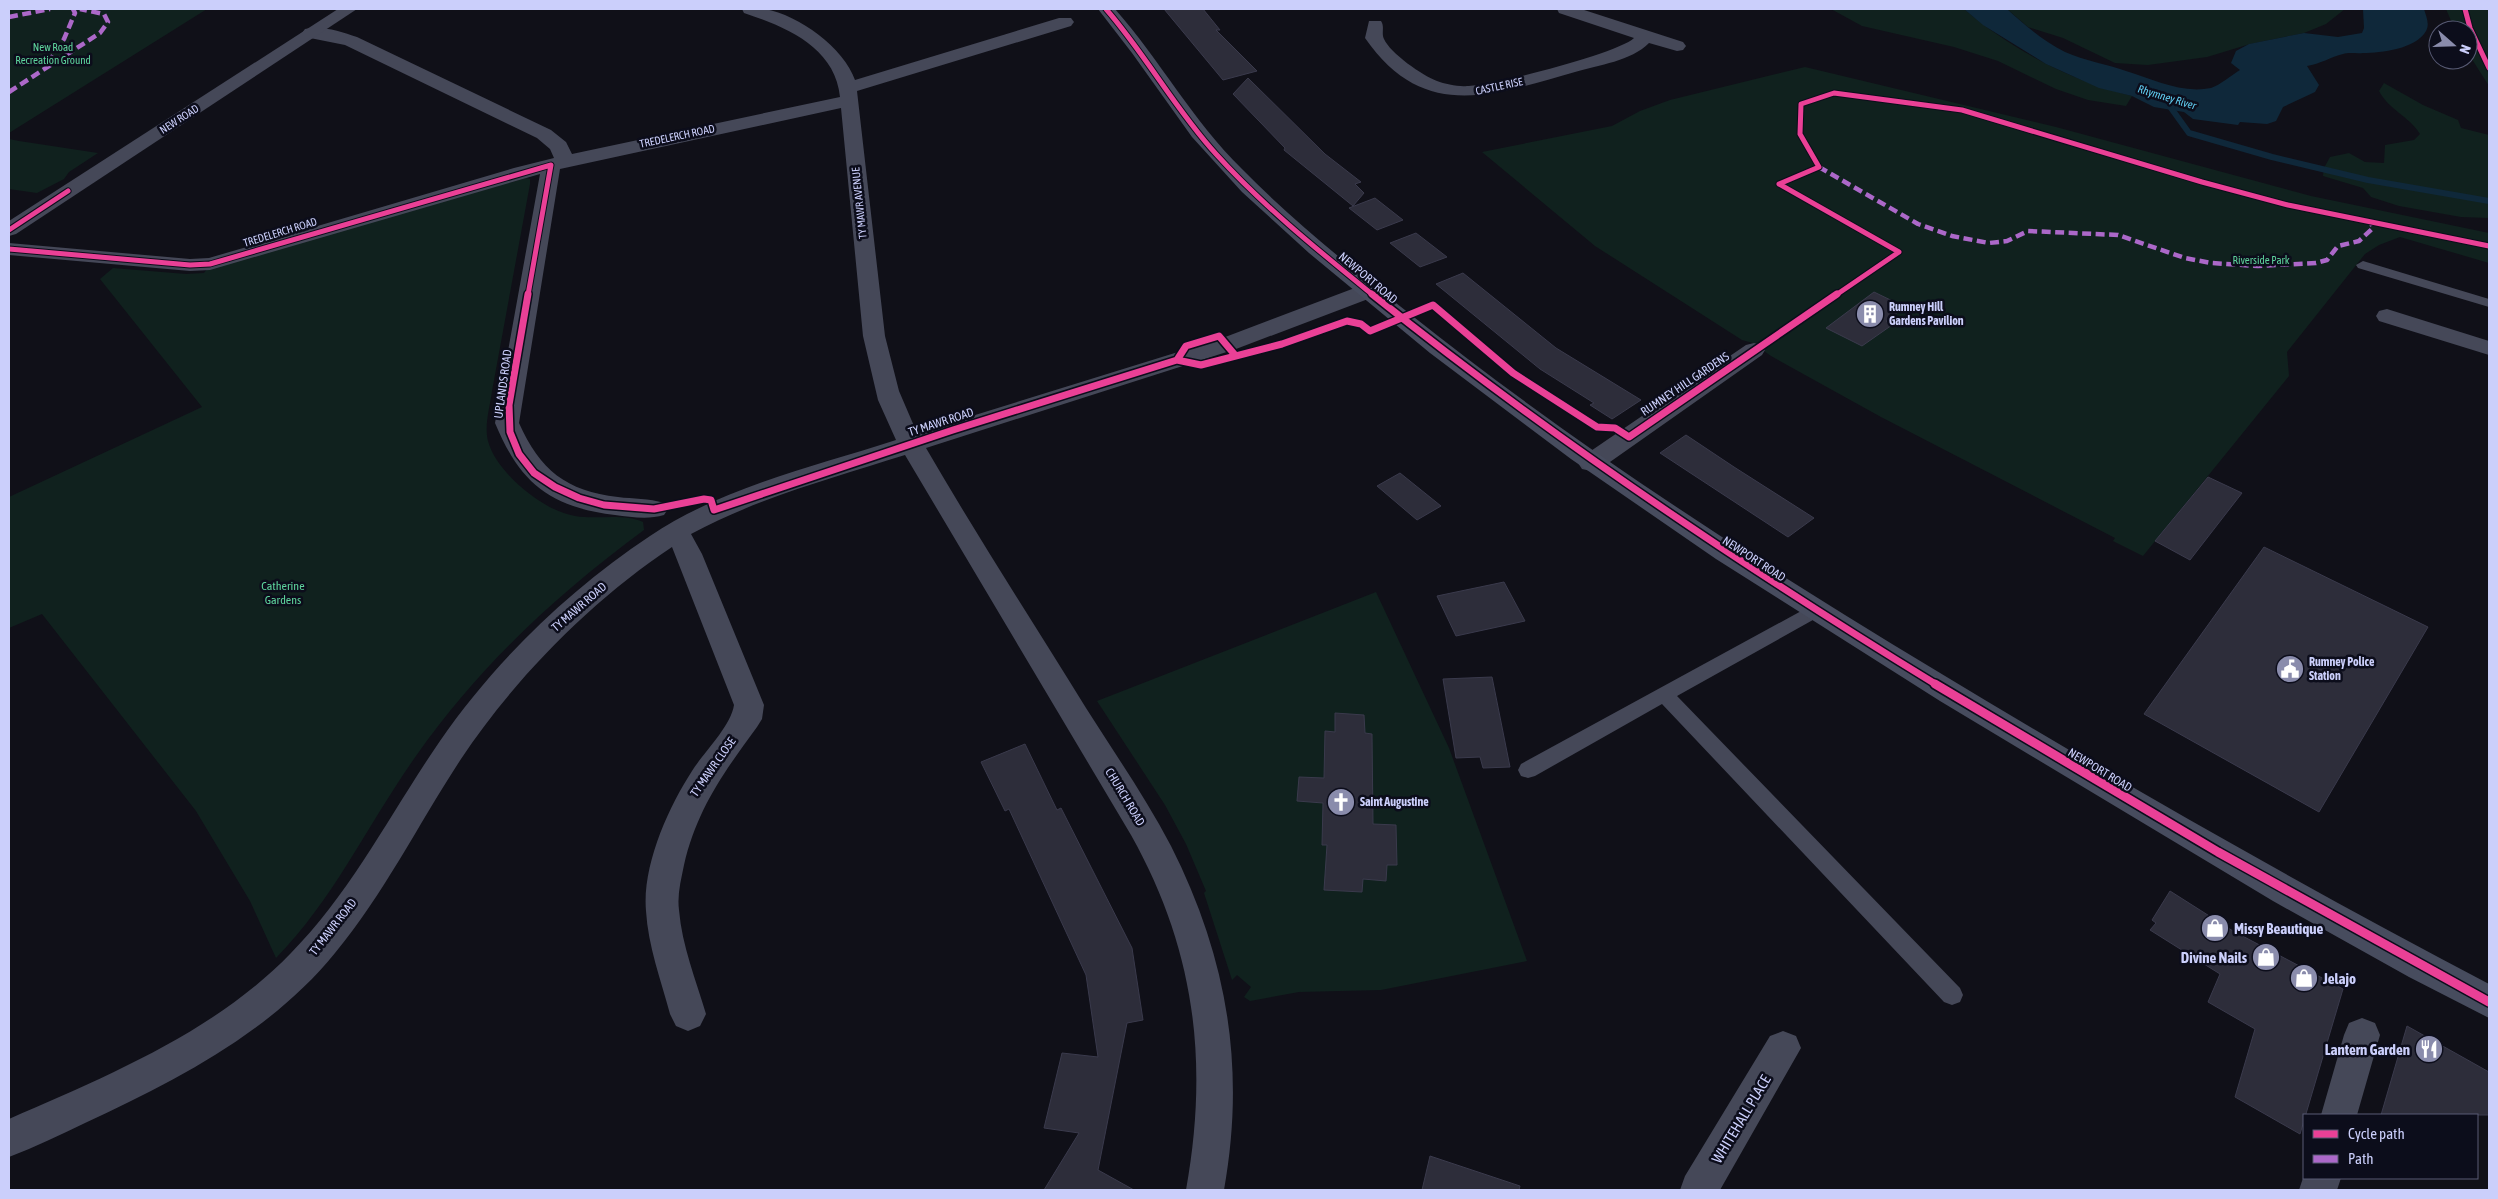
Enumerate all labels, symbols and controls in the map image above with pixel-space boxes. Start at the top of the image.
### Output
north arrow [2428,20,2478,70]
park label: New Road Recreation Ground [15,41,91,66]
text: N [2456,43,2474,56]
street label: CASTLE RISE [1474,75,1524,97]
water label: Rhymney River [2136,82,2198,112]
street label: NEW ROAD [157,102,201,136]
street label: TREDELERCH ROAD [638,122,716,150]
street label: TY MAWR AVENUE [849,166,869,239]
street label: TREDELERCH ROAD [242,215,318,249]
street label: NEWPORT ROAD [1336,249,1400,307]
park label: Riverside Park [2232,254,2290,266]
building icon: Rumney Hill Gardens Pavilion [1855,299,1885,329]
place label: Rumney Hill Gardens Pavilion [1889,300,1964,328]
street label: UPLANDS ROAD [491,348,515,419]
street label: RUMNEY HILL GARDENS [1638,349,1732,419]
street label: TY MAWR ROAD [907,405,976,439]
street label: NEWPORT ROAD [1720,533,1788,585]
park label: Catherine Gardens [261,579,305,607]
street label: TY MAWR ROAD [549,579,609,635]
public building icon: Rumney Police Station [2275,654,2305,684]
place label: Rumney Police Station [2309,655,2375,683]
street label: TY MAWR CLOSE [687,735,739,799]
street label: NEWPORT ROAD [2065,745,2135,795]
street label: CHURCH ROAD [1102,766,1148,829]
church icon: Saint Augustine [1326,787,1356,817]
place label: Saint Augustine [1360,795,1429,809]
street label: TY MAWR ROAD [307,896,360,958]
shop icon: Missy Beautique [2200,913,2230,943]
place label: Missy Beautique [2234,920,2324,937]
shop icon: Divine Nails [2251,942,2281,972]
place label: Divine Nails [2181,949,2248,966]
shop icon: Jelajo [2289,963,2319,993]
place label: Jelajo [2322,970,2356,987]
restaurant icon: Lantern Garden [2414,1034,2444,1064]
place label: Lantern Garden [2325,1041,2410,1058]
street label: WHITEHALL PLACE [1708,1071,1774,1166]
legend [2303,1114,2478,1179]
text: Cycle path [2348,1125,2405,1142]
text: Path [2348,1150,2374,1167]

